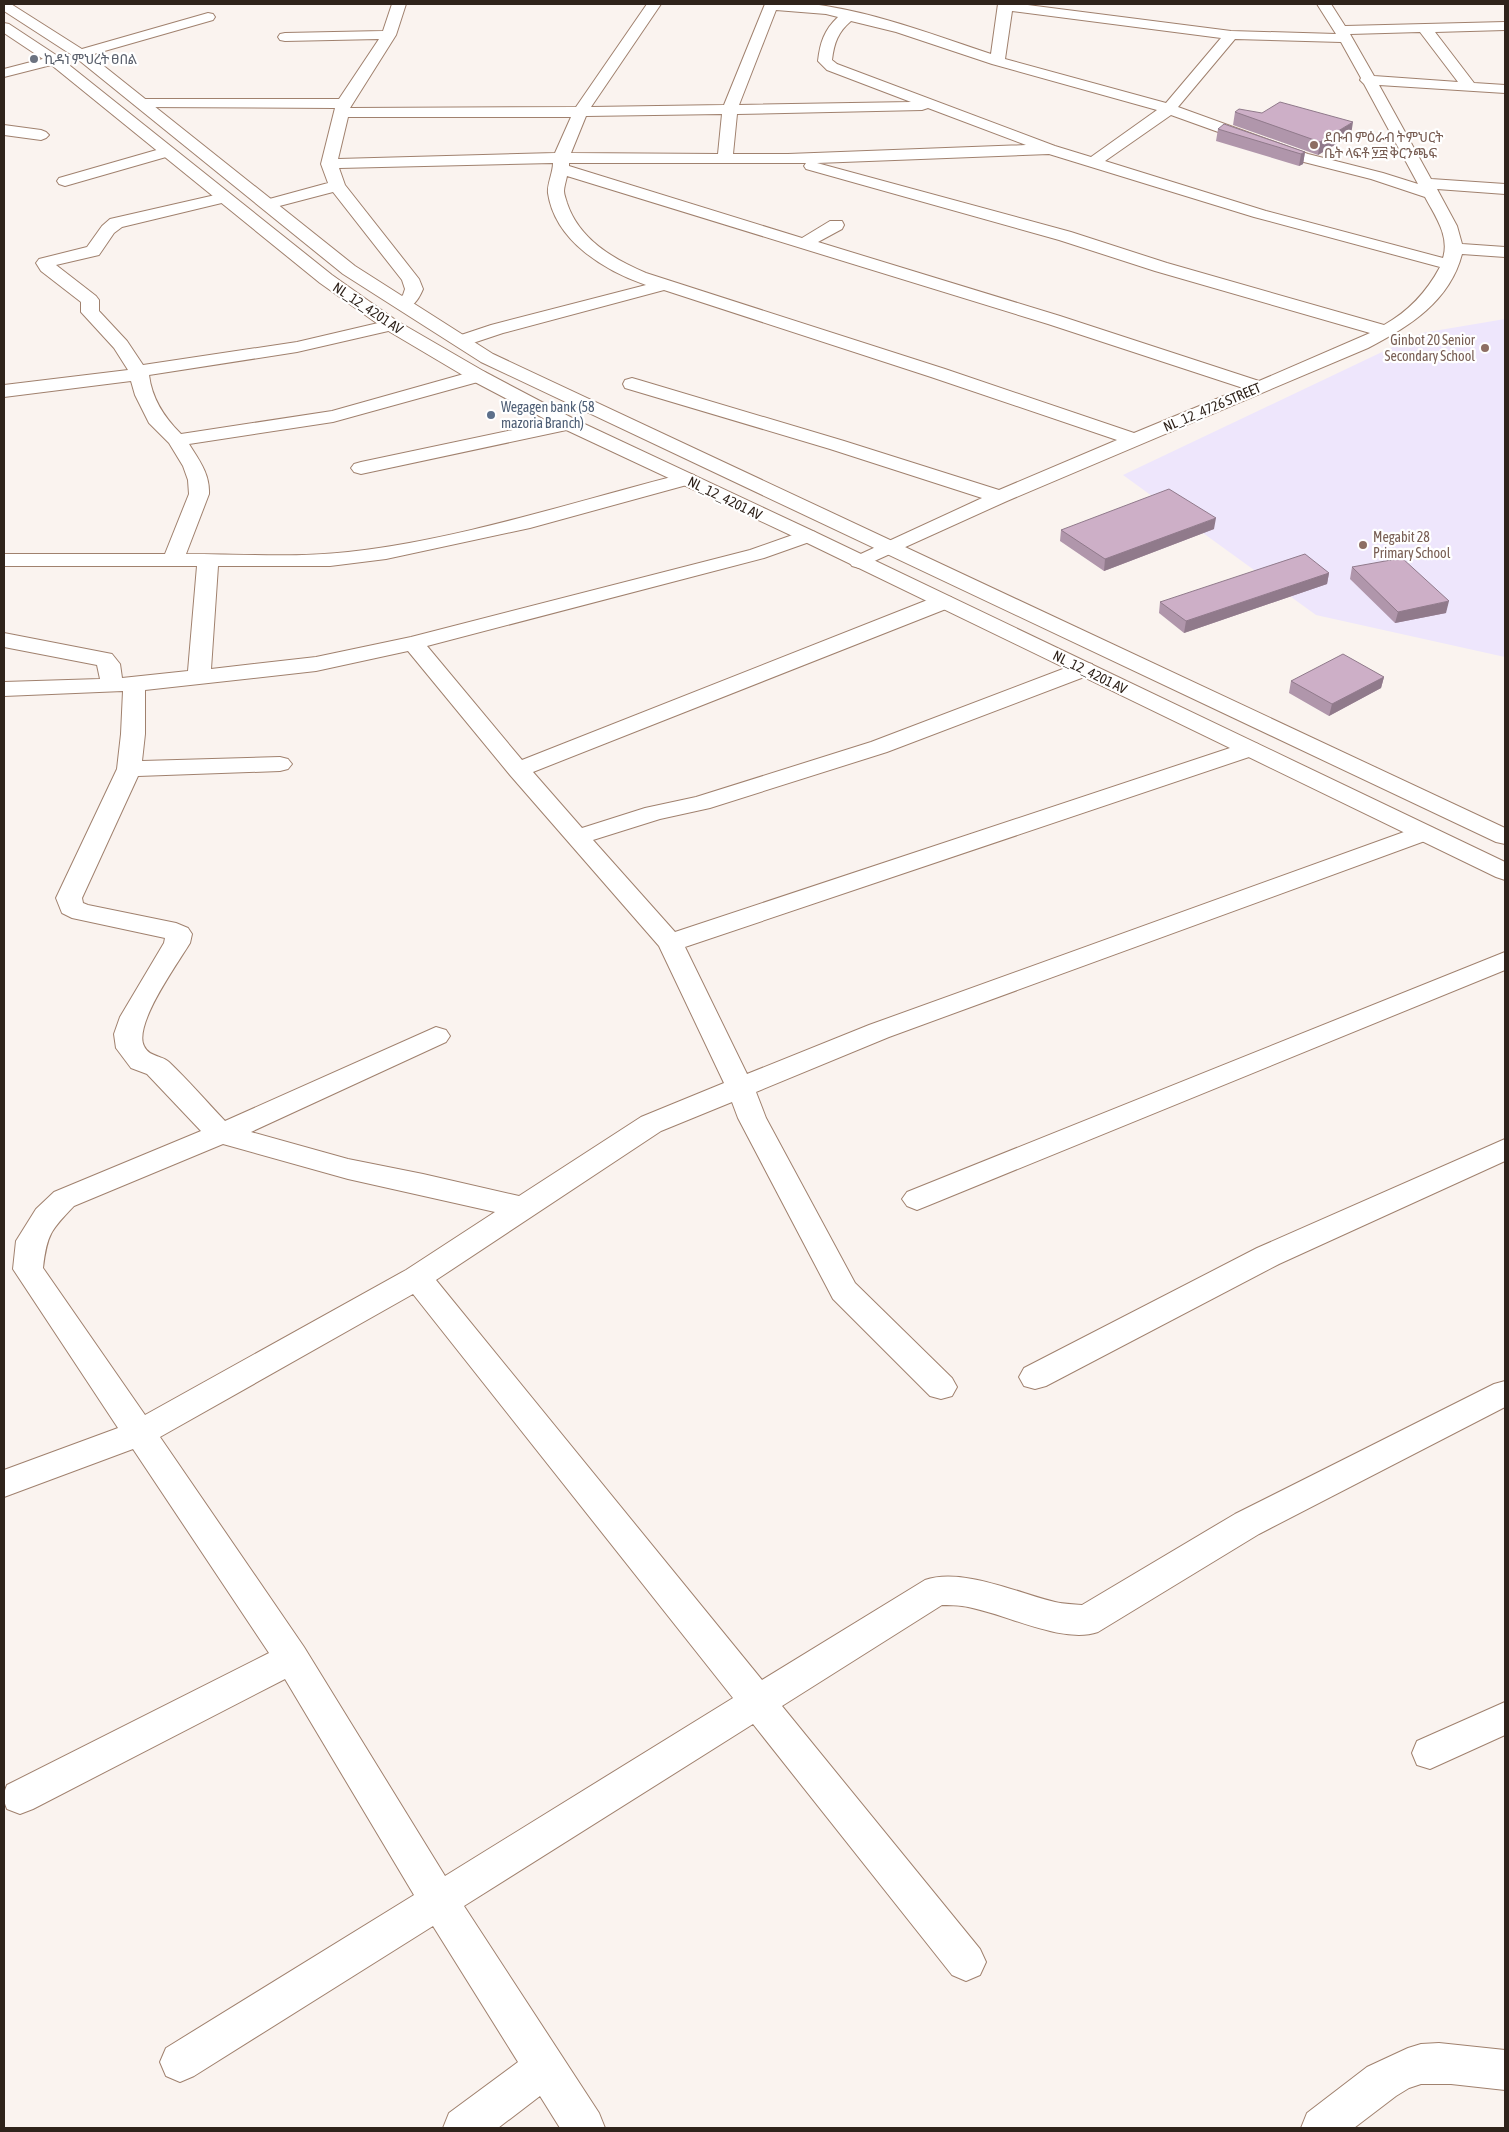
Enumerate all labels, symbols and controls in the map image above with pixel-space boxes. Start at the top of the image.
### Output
place label: ኪዳነ ምህረት ፀበል [44,51,138,67]
marker: ኪዳነ ምህረት ፀበል [28,53,40,65]
place label: ደቡብ ምዕራብ ትምህርት ቤት ላፍቶ ፶፰ ቅርንጫፍ [1324,129,1444,161]
marker: ደቡብ ምዕራብ ትምህርት ቤት ላፍቶ ፶፰ ቅርንጫፍ [1308,139,1320,151]
street label: NL_12_4201 AV [330,279,406,337]
place label: Ginbot 20 Senior Secondary School [1385,332,1476,364]
marker: Ginbot 20 Senior Secondary School [1479,342,1491,354]
street label: NL_12_4726 STREET [1161,379,1263,435]
place label: Wegagen bank (58 mazoria Branch) [501,399,595,431]
marker: Wegagen bank (58 mazoria Branch) [485,409,497,421]
street label: NL_12_4201 AV [685,473,765,523]
place label: Megabit 28 Primary School [1373,529,1451,561]
marker: Megabit 28 Primary School [1357,539,1369,551]
street label: NL_12_4201 AV [1050,647,1130,697]

